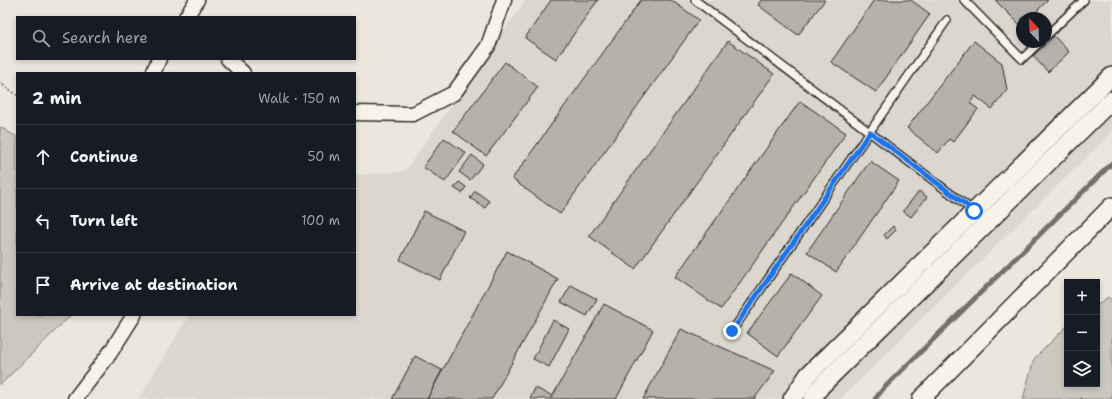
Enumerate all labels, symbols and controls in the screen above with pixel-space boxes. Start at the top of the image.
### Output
north arrow [1016,12,1052,48]
search box [16,16,356,60]
icon: search [30,27,52,49]
text: Search here [62,28,148,48]
text: 2 min [32,87,82,109]
text: Walk · 150 m [258,90,340,107]
icon: ahead [32,146,54,168]
text: Continue [70,147,138,167]
text: 50 m [307,148,340,165]
route start [965,202,983,220]
icon: left [32,210,54,232]
text: Turn left [70,211,138,231]
text: 100 m [301,212,340,229]
icon: arrive [32,274,54,296]
text: Arrive at destination [70,275,238,295]
map controls [1064,279,1100,387]
button: + [1064,279,1100,315]
button: − [1064,315,1100,351]
route end [723,322,741,340]
button: layers [1064,351,1100,387]

